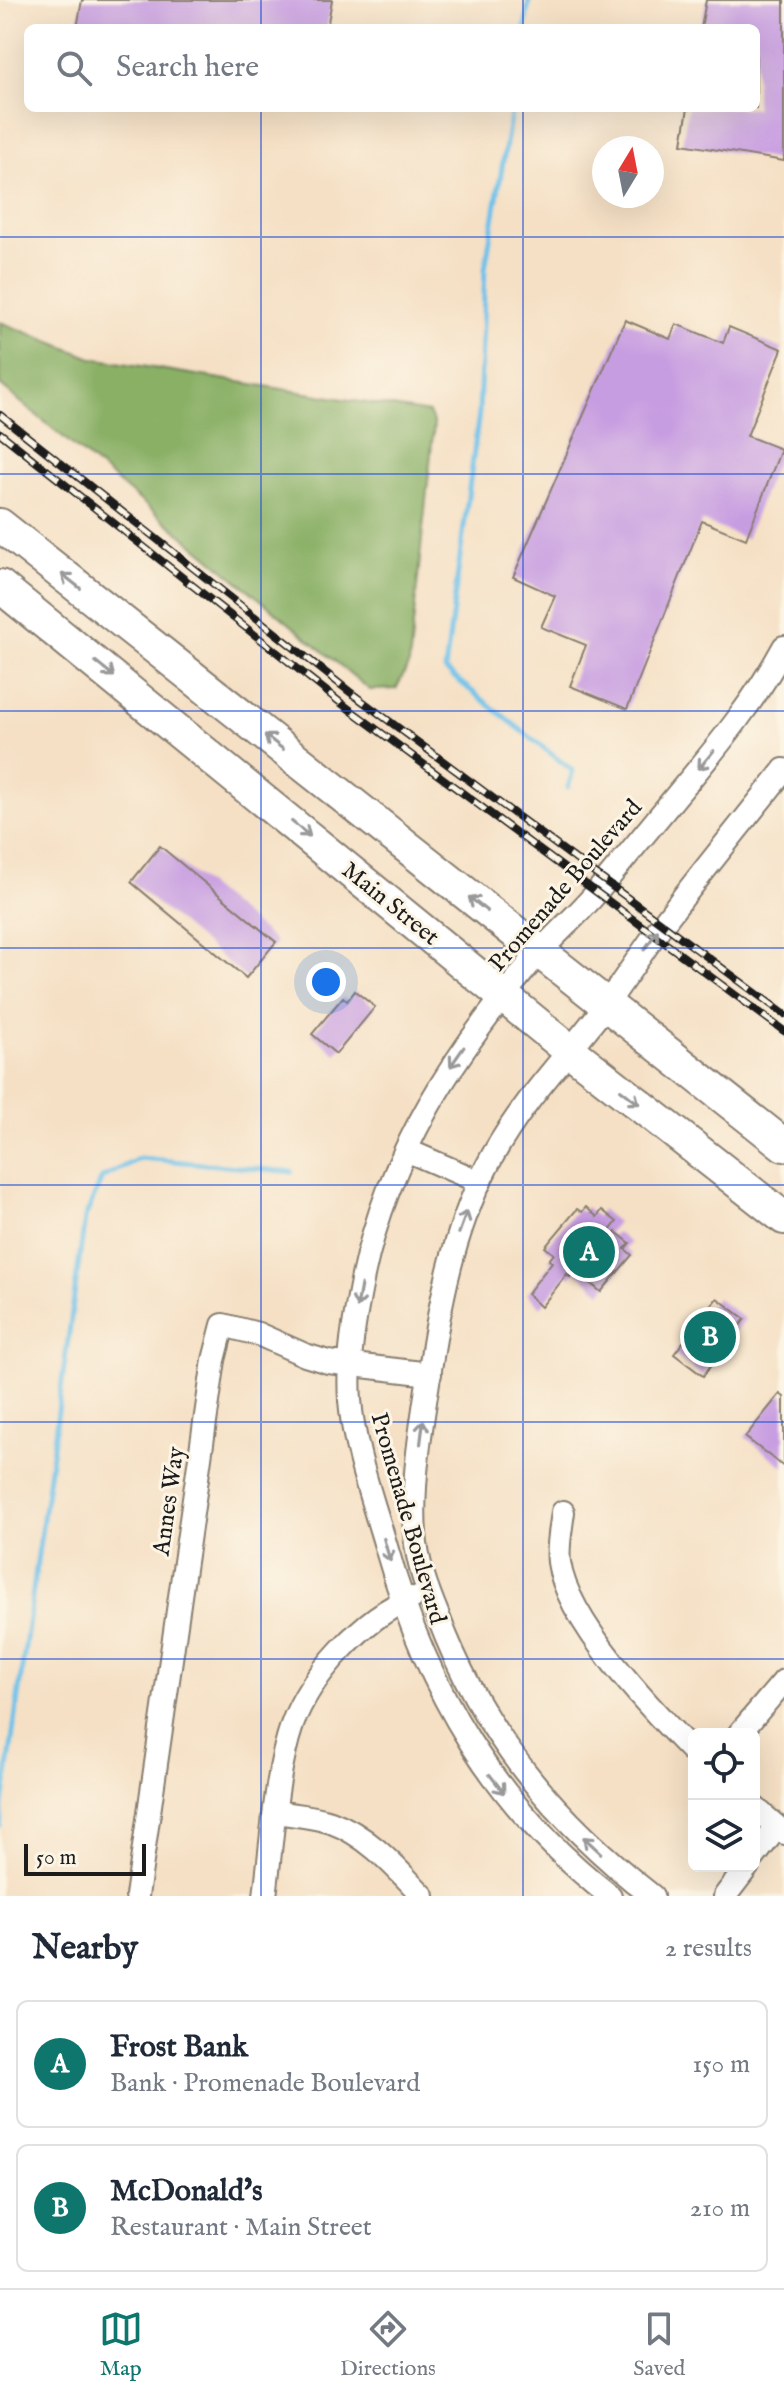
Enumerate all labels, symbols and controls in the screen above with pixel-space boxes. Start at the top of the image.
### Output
search box [24,24,760,112]
icon: search [52,46,96,90]
text: Search here [116,49,259,87]
north arrow [592,136,664,208]
one-way arrow [61,572,82,589]
one-way arrow [94,660,115,678]
one-way arrow [264,734,285,751]
one-way arrow [697,749,715,770]
street label: Promenade Boulevard [483,793,650,979]
one-way arrow [291,820,311,838]
street label: Main Street [335,855,445,953]
one-way arrow [468,895,489,913]
one-way arrow [643,929,659,951]
your location [306,962,346,1002]
one-way arrow [449,1045,465,1067]
one-way arrow [619,1088,640,1106]
one-way arrow [457,1210,471,1235]
pin: A [563,1222,615,1282]
one-way arrow [351,1282,366,1308]
pin: B [684,1307,736,1367]
street label: Promenade Boulevard [363,1409,453,1628]
one-way arrow [415,1420,430,1446]
street label: Annes Way [146,1444,193,1559]
one-way arrow [381,1537,395,1562]
map controls [688,1728,760,1872]
button: locate [688,1728,760,1800]
one-way arrow [489,1773,506,1794]
button: layers [688,1800,760,1872]
one-way arrow [582,1836,602,1855]
scale bar [24,1840,146,1876]
text: 50 m [36,1844,77,1872]
text: Nearby [32,1927,138,1970]
text: 2 results [665,1932,752,1965]
text: Frost Bank [110,2029,248,2067]
text: A [51,2048,69,2081]
text: 150 m [692,2048,750,2081]
text: Bank · Promenade Boulevard [110,2067,420,2100]
text: McDonald's [110,2173,263,2211]
text: B [51,2192,69,2225]
text: 210 m [690,2192,750,2225]
text: Restaurant · Main Street [110,2211,372,2244]
tab: Map [99,2307,143,2383]
tab: Directions [340,2307,436,2383]
tab: Saved [633,2307,685,2383]

